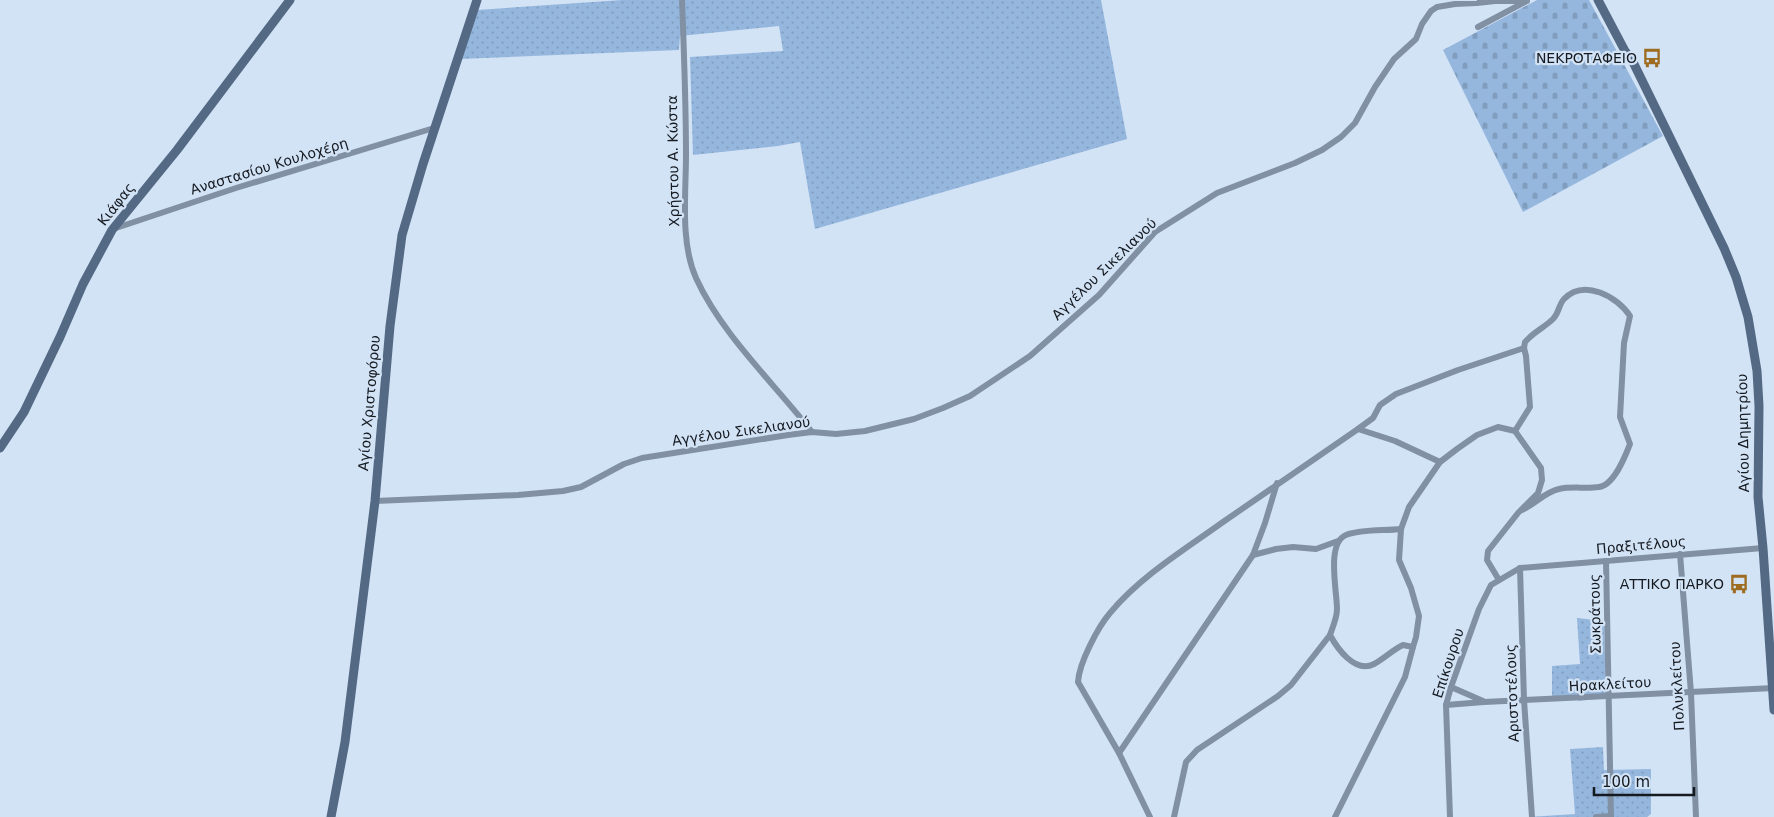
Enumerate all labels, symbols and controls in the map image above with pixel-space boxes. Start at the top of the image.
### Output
bus stop icon: ΝΕΚΡΟΤΑΦΕΙΟ [1641,47,1663,69]
place label: ΝΕΚΡΟΤΑΦΕΙΟ [1536,50,1637,66]
street label: Χρήστου Α. Κώστα [664,95,682,227]
street label: Αναστασίου Κουλοχέρη [188,134,350,198]
street label: Κιάφας [94,179,138,229]
street label: Αγγέλου Σικελιανού [1048,215,1160,323]
street label: Αγίου Χριστοφόρου [355,334,383,472]
street label: Αγίου Δημητρίου [1734,374,1752,492]
street label: Αγγέλου Σικελιανού [671,413,811,449]
street label: Πραξιτέλους [1595,533,1687,557]
bus stop icon: ΑΤΤΙΚΟ ΠΑΡΚΟ [1728,573,1750,595]
street label: Σωκράτους [1586,574,1604,654]
place label: ΑΤΤΙΚΟ ΠΑΡΚΟ [1620,576,1724,592]
street label: Επίκουρου [1429,626,1467,700]
street label: Πολυκλείτου [1667,641,1687,731]
street label: Αριστοτέλους [1502,644,1522,742]
street label: Ηρακλείτου [1568,674,1652,694]
scale bar [1594,764,1694,796]
text: 100 m [1602,773,1650,791]

